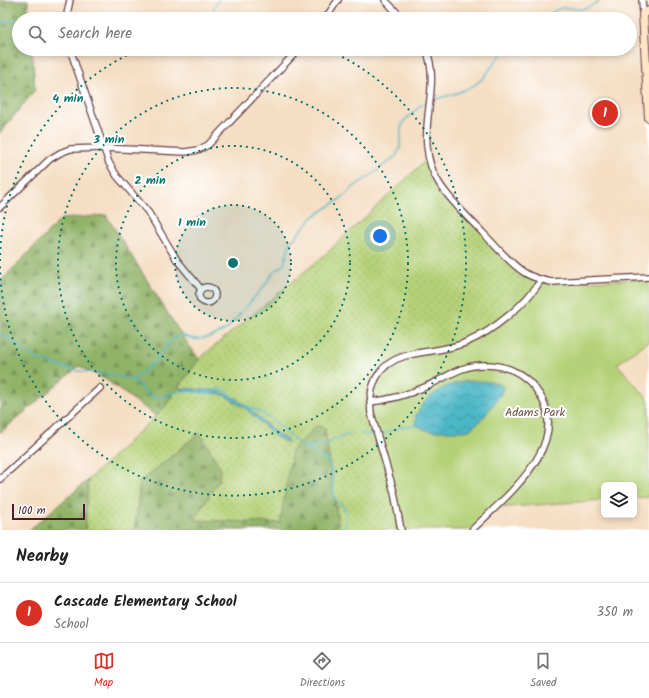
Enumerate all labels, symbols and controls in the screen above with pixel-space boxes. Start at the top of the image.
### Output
search box [12,12,637,56]
text: Search here [58,22,132,46]
icon: search [26,23,48,45]
text: 4 min [53,89,84,108]
pin: 1 [592,98,618,128]
text: 3 min [93,130,125,149]
text: 2 min [134,171,166,190]
text: 1 min [178,213,206,232]
your location [370,226,390,246]
centre of rings [226,256,240,270]
park label: Adams Park [505,403,565,422]
map controls [601,482,637,518]
button: layers [601,482,637,518]
scale bar [12,502,85,521]
text: 100 m [18,502,46,520]
text: Nearby [16,543,68,570]
text: Cascade Elementary School [54,590,237,614]
text: 1 [27,602,31,623]
text: 350 m [597,602,633,623]
text: School [54,614,89,635]
tab: Map [93,650,115,692]
tab: Directions [300,650,345,692]
tab: Saved [530,650,556,692]

